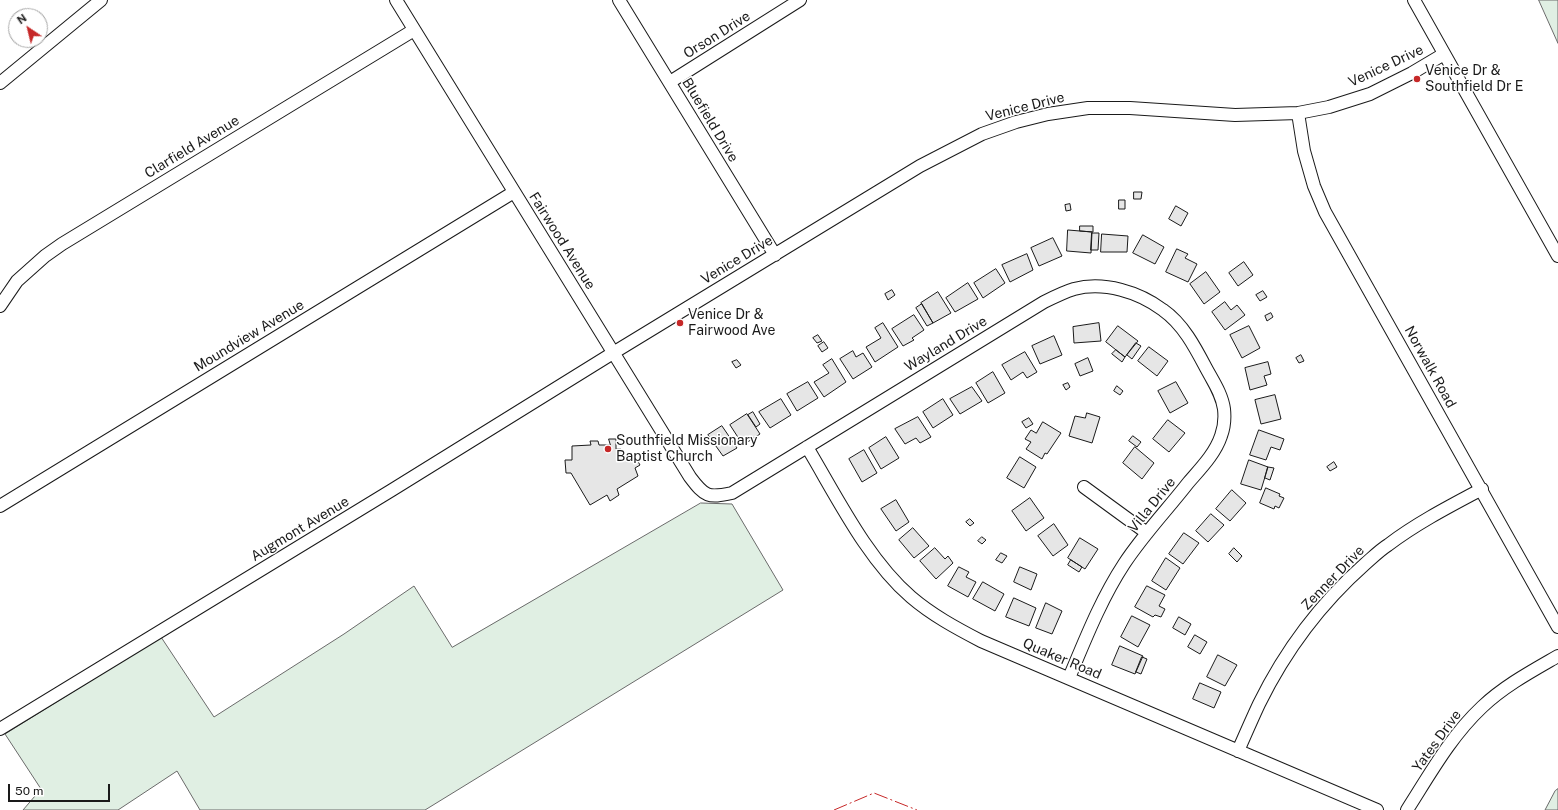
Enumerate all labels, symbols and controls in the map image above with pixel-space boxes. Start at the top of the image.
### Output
north arrow [8,8,48,48]
street label: Orson Drive [680,8,754,62]
text: N [15,12,29,26]
street label: Venice Drive [1346,41,1426,91]
place label: Venice Dr & Southfield Dr E [1425,63,1523,96]
marker: Venice Dr & Southfield Dr E [1412,74,1422,84]
street label: Bluefield Drive [678,75,742,165]
street label: Venice Drive [984,89,1066,125]
street label: Clarfield Avenue [142,112,242,182]
street label: Fairwood Avenue [525,189,599,293]
street label: Venice Drive [698,232,776,288]
street label: Moundview Avenue [191,296,307,376]
place label: Venice Dr & Fairwood Ave [688,307,775,340]
street label: Wayland Drive [902,313,990,375]
marker: Venice Dr & Fairwood Ave [675,318,685,328]
street label: Norwalk Road [1401,323,1459,411]
place label: Southfield Missionary Baptist Church [616,433,758,466]
marker: Southfield Missionary Baptist Church [603,444,613,454]
street label: Villa Drive [1125,474,1179,536]
street label: Augmont Avenue [248,493,352,565]
street label: Zenner Drive [1298,542,1368,614]
street label: Quaker Road [1020,635,1104,683]
street label: Yates Drive [1409,707,1465,775]
scale bar [10,776,112,802]
text: 50 m [15,784,43,798]

